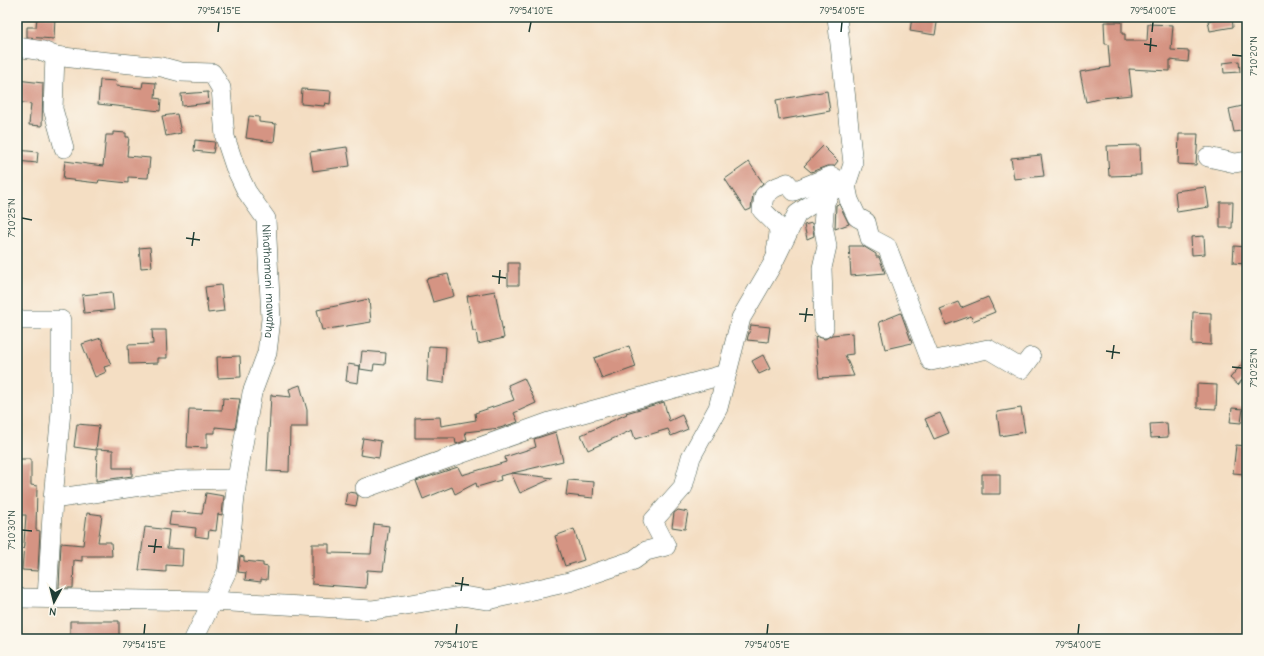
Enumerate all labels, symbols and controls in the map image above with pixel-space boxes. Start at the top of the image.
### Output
text: 79°54'15"E [198,5,240,17]
text: 79°54'10"E [509,5,553,17]
text: 79°54'05"E [820,5,865,17]
text: 79°54'00"E [1130,5,1176,17]
text: 7°10'20"N [1248,36,1260,76]
text: 7°10'25"N [6,198,18,238]
street label: Nihathamani mawatha [259,224,278,339]
text: 7°10'25"N [1248,348,1260,388]
text: 7°10'30"N [6,510,18,550]
north arrow [34,582,74,622]
text: N [48,605,57,618]
text: 79°54'15"E [123,639,165,651]
text: 79°54'10"E [434,639,478,651]
text: 79°54'05"E [745,639,790,651]
text: 79°54'00"E [1055,639,1101,651]

